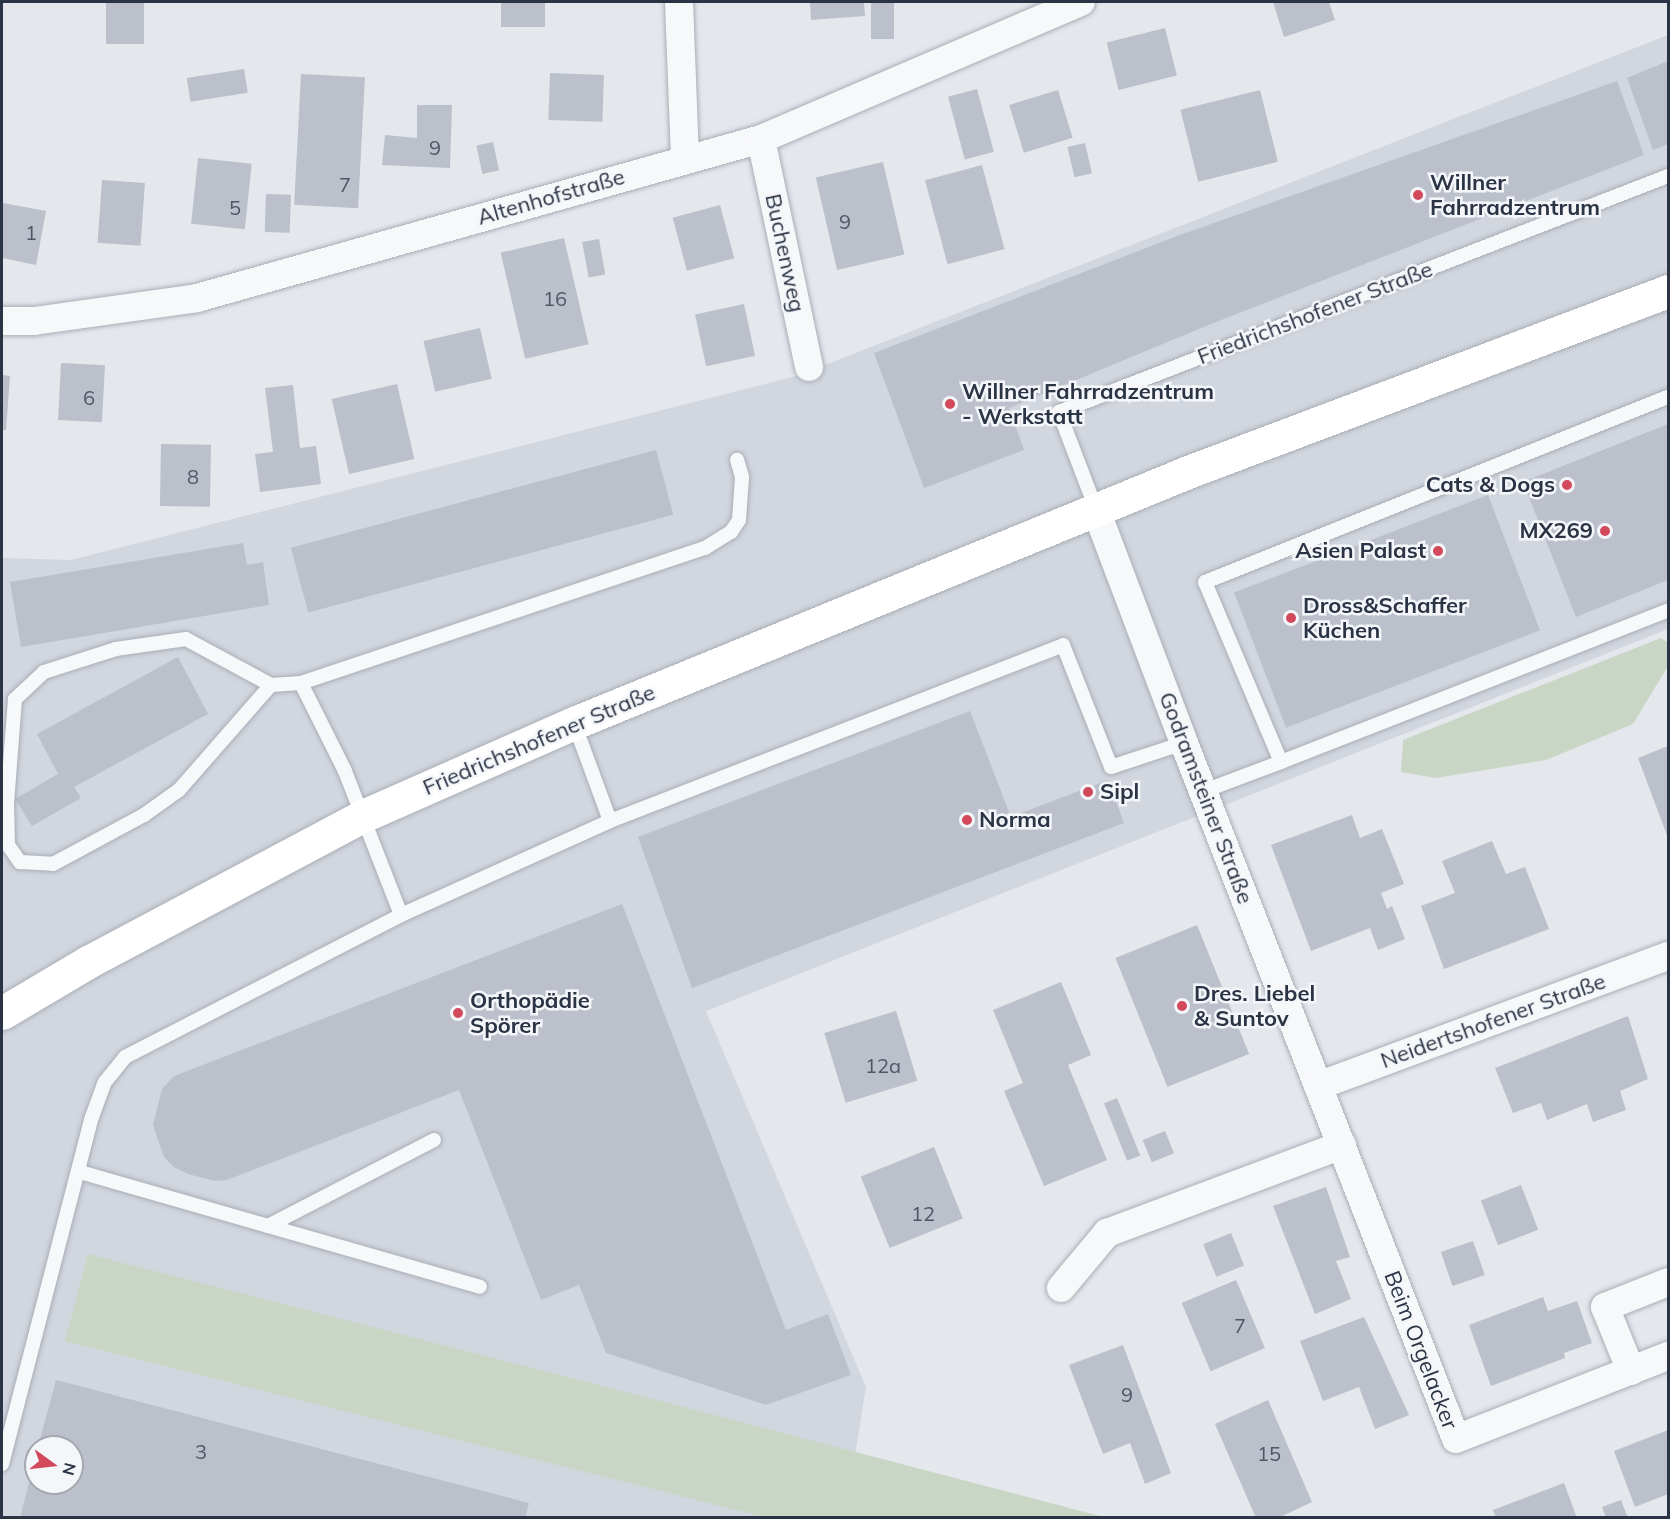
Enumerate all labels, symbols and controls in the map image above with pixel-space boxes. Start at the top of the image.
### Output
house number: 9 [429,135,441,159]
street label: Altenhofstraße [474,163,628,231]
place label: Willner Fahrradzentrum [1430,169,1600,220]
house number: 7 [339,172,351,196]
marker: Willner Fahrradzentrum [1411,188,1425,202]
street label: Buchenweg [760,191,810,315]
house number: 5 [229,195,241,219]
house number: 9 [839,209,851,233]
house number: 1 [25,220,37,244]
street label: Friedrichshofener Straße [1194,256,1436,370]
house number: 16 [543,286,567,310]
place label: Willner Fahrradzentrum - Werkstatt [962,378,1214,430]
house number: 6 [83,385,95,409]
marker: Willner Fahrradzentrum - Werkstatt [943,397,957,411]
house number: 8 [187,464,199,488]
place label: Cats & Dogs [1426,472,1555,498]
marker: Cats & Dogs [1560,478,1574,492]
place label: MX269 [1519,518,1593,544]
marker: MX269 [1598,524,1612,538]
place label: Asien Palast [1295,538,1426,564]
marker: Asien Palast [1431,544,1445,558]
place label: Dross&Schaffer Küchen [1303,592,1467,644]
marker: Dross&Schaffer Küchen [1284,611,1298,625]
street label: Friedrichshofener Straße [419,679,659,801]
street label: Godramsteiner Straße [1153,688,1259,908]
place label: Sipl [1100,779,1139,805]
marker: Sipl [1081,785,1095,799]
place label: Norma [979,807,1051,833]
marker: Norma [960,813,974,827]
street label: Neidertshofener Straße [1377,968,1609,1074]
place label: Dres. Liebel & Suntov [1194,980,1315,1032]
place label: Orthopädie Spörer [470,987,590,1038]
marker: Dres. Liebel & Suntov [1175,999,1189,1013]
marker: Orthopädie Spörer [451,1006,465,1020]
house number: 12a [865,1053,901,1077]
house number: 12 [911,1201,935,1225]
street label: Beim Orgelacker [1379,1267,1463,1433]
house number: 7 [1234,1313,1246,1337]
house number: 9 [1121,1382,1133,1406]
north arrow [24,1435,84,1495]
house number: 3 [195,1439,207,1463]
house number: 15 [1257,1441,1281,1465]
text: N [58,1461,81,1478]

